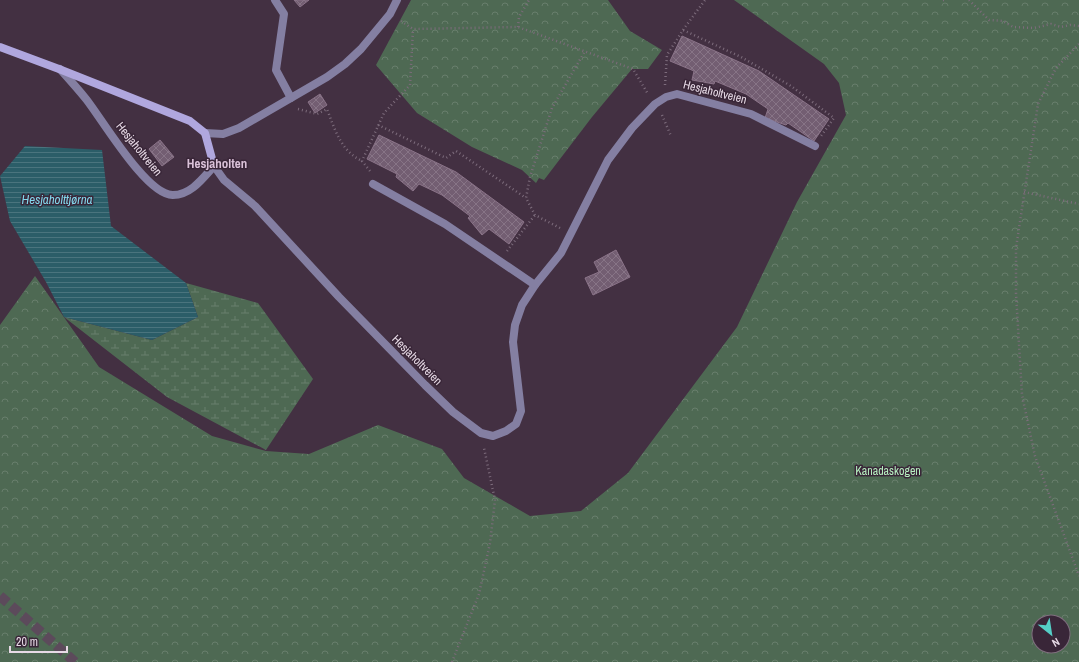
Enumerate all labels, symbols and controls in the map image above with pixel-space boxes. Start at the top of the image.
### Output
street label: Hesjaholtveien [681,76,749,108]
street label: Hesjaholtveien [112,119,166,179]
district label: Hesjaholten [187,155,247,172]
water label: Hesjaholttjørna [21,191,93,208]
street label: Hesjaholtveien [388,331,446,389]
park label: Kanadaskogen [855,463,921,479]
north arrow [1031,614,1071,654]
scale bar [10,628,67,654]
text: 20 m [16,634,38,650]
text: N [1050,635,1062,650]

